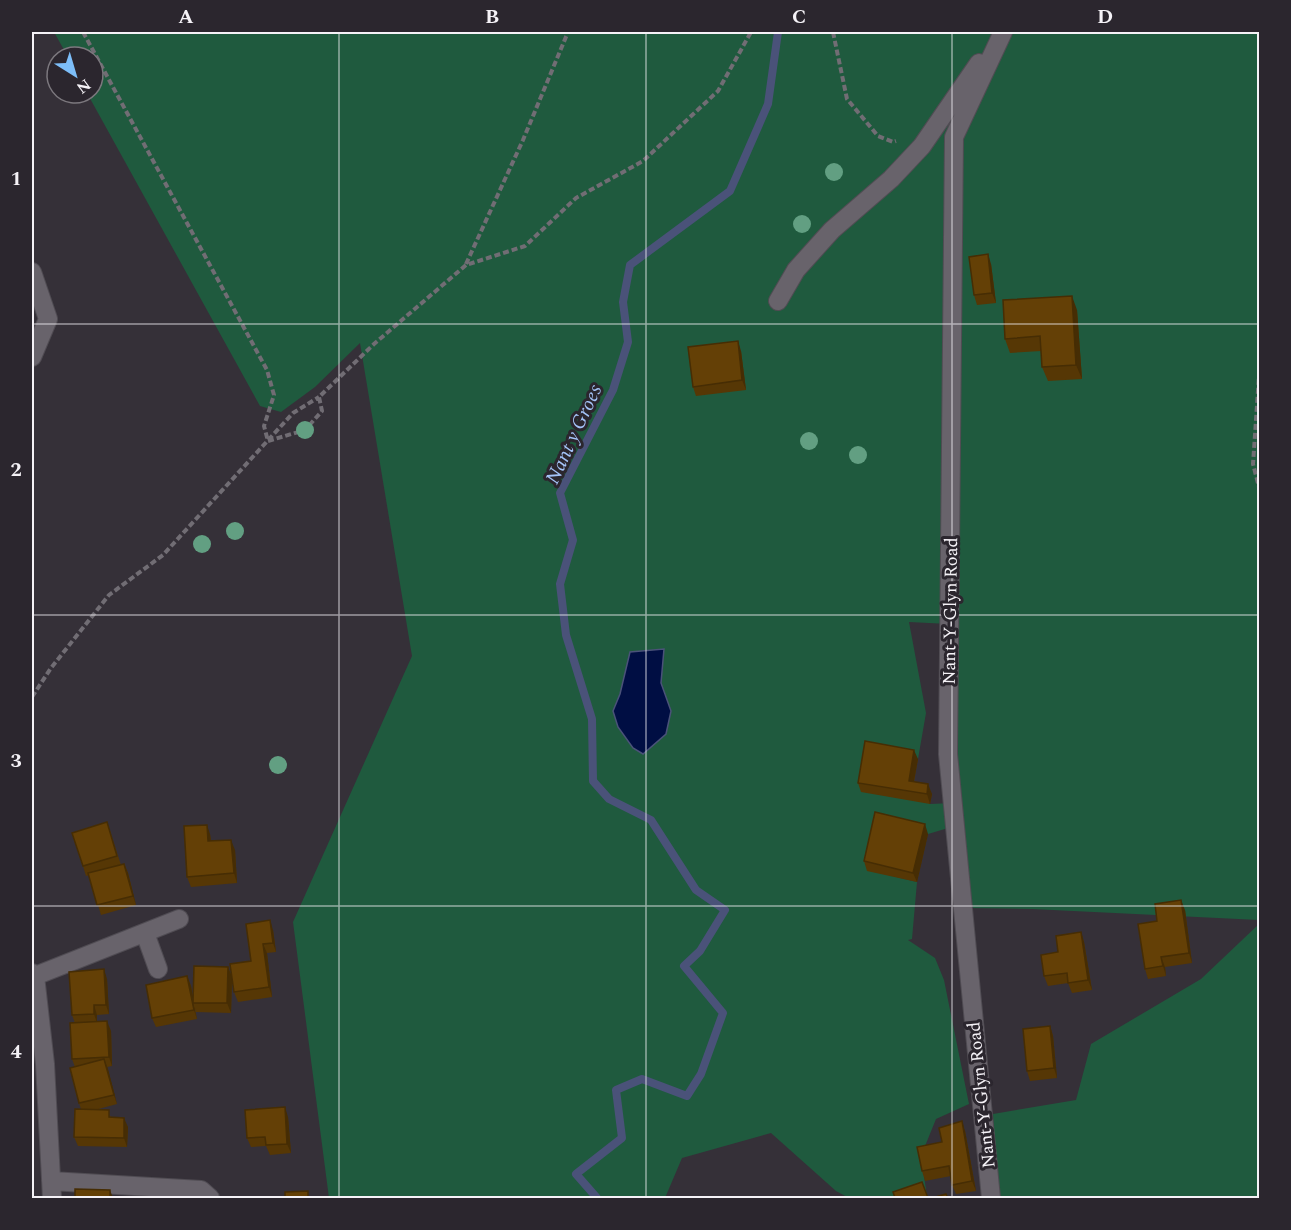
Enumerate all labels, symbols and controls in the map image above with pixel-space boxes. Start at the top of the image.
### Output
text: A [178,2,194,32]
text: B [485,2,499,32]
text: C [792,2,806,32]
text: D [1097,2,1113,32]
north arrow [45,45,105,105]
text: N [71,73,96,100]
text: 1 [10,164,22,194]
water label: Nant y Groes [538,380,610,489]
text: 2 [10,455,22,485]
street label: Nant-Y-Glyn Road [936,537,965,685]
text: 3 [10,746,22,776]
street label: Nant-Y-Glyn Road [960,1020,1003,1170]
text: 4 [10,1037,22,1067]

